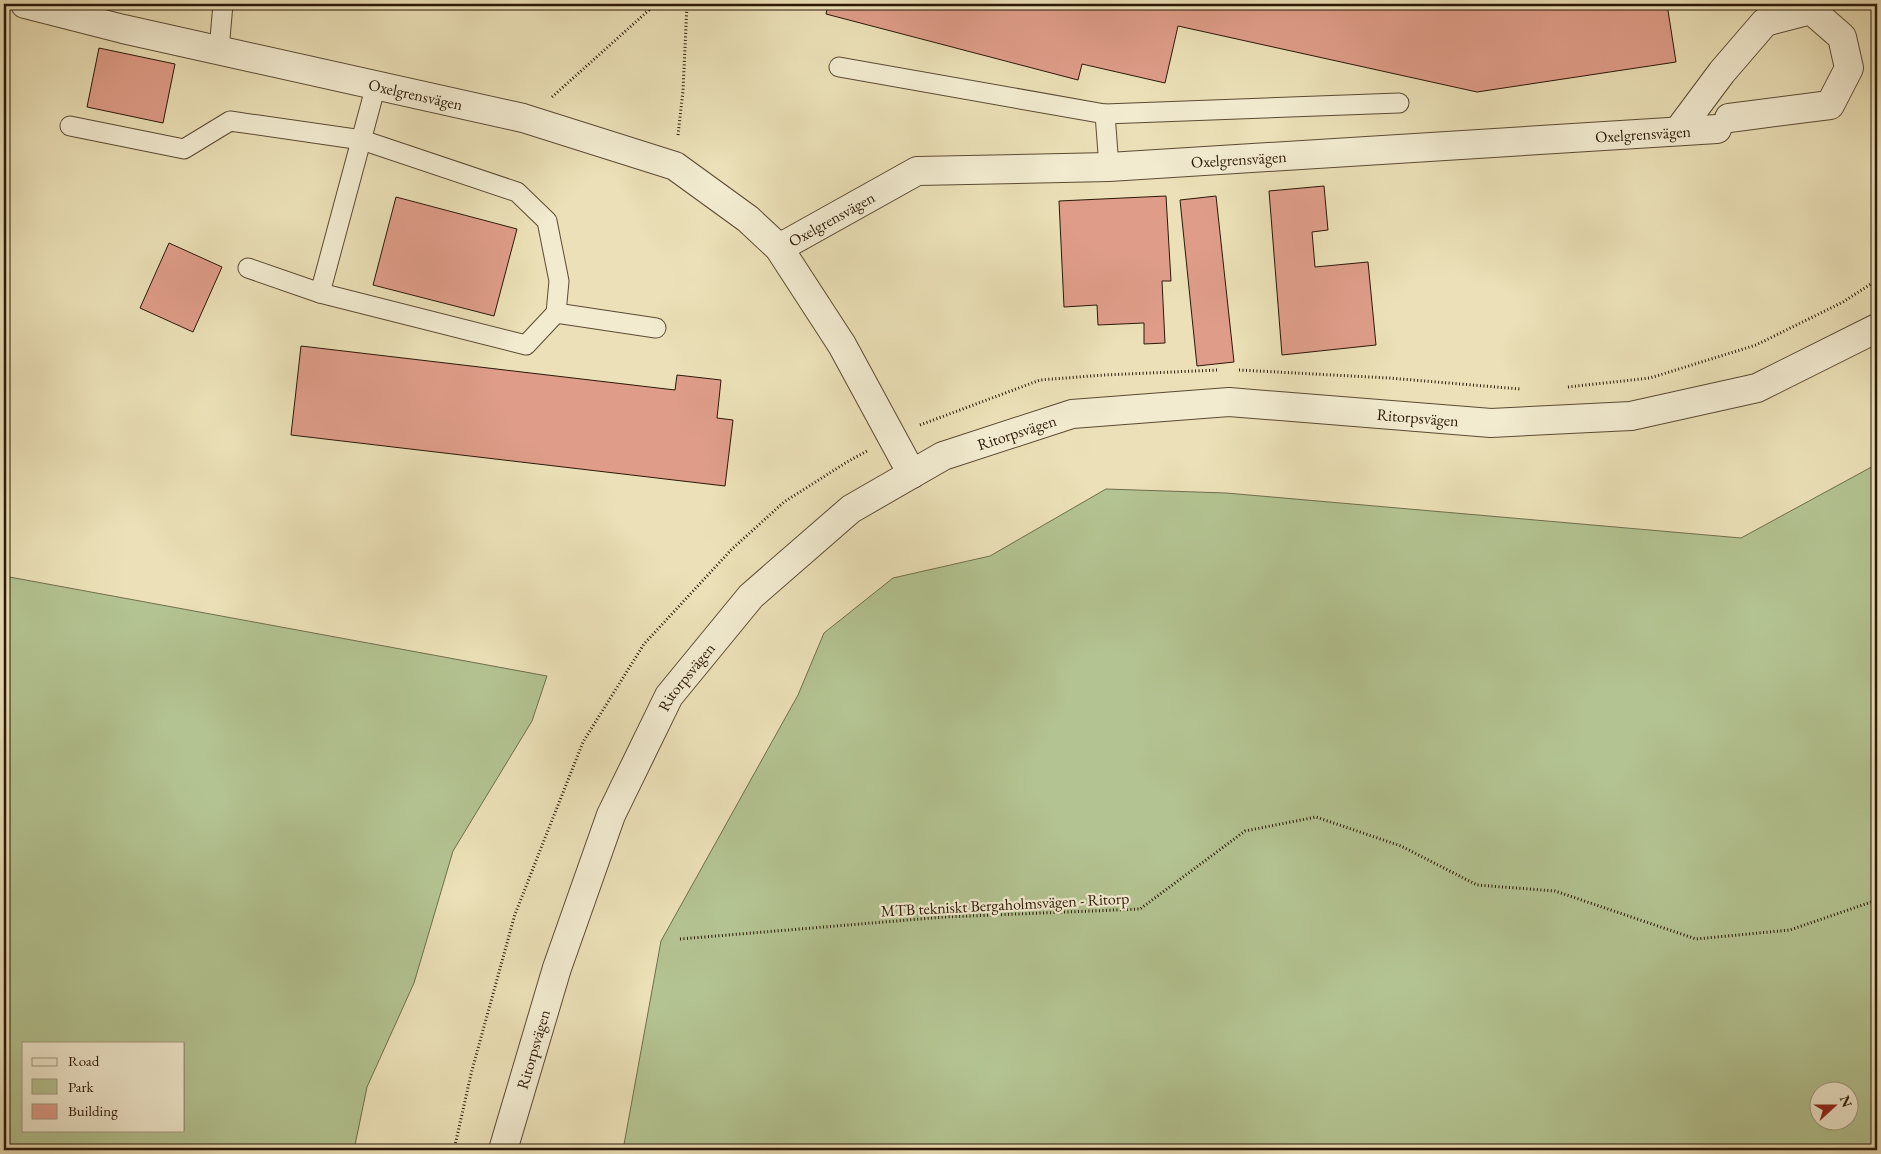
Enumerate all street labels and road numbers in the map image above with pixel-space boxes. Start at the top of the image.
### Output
street label: Oxelgrensvägen [367,74,465,115]
street label: Oxelgrensvägen [1594,121,1692,148]
street label: Oxelgrensvägen [1190,146,1288,173]
street label: Oxelgrensvägen [785,186,879,252]
street label: Ritorpsvägen [1376,404,1460,431]
street label: Ritorpsvägen [975,410,1060,455]
street label: Ritorpsvägen [653,638,720,715]
street label: MTB tekniskt Bergaholmsvägen - Ritorp [880,887,1130,921]
street label: Ritorpsvägen [512,1007,555,1092]

